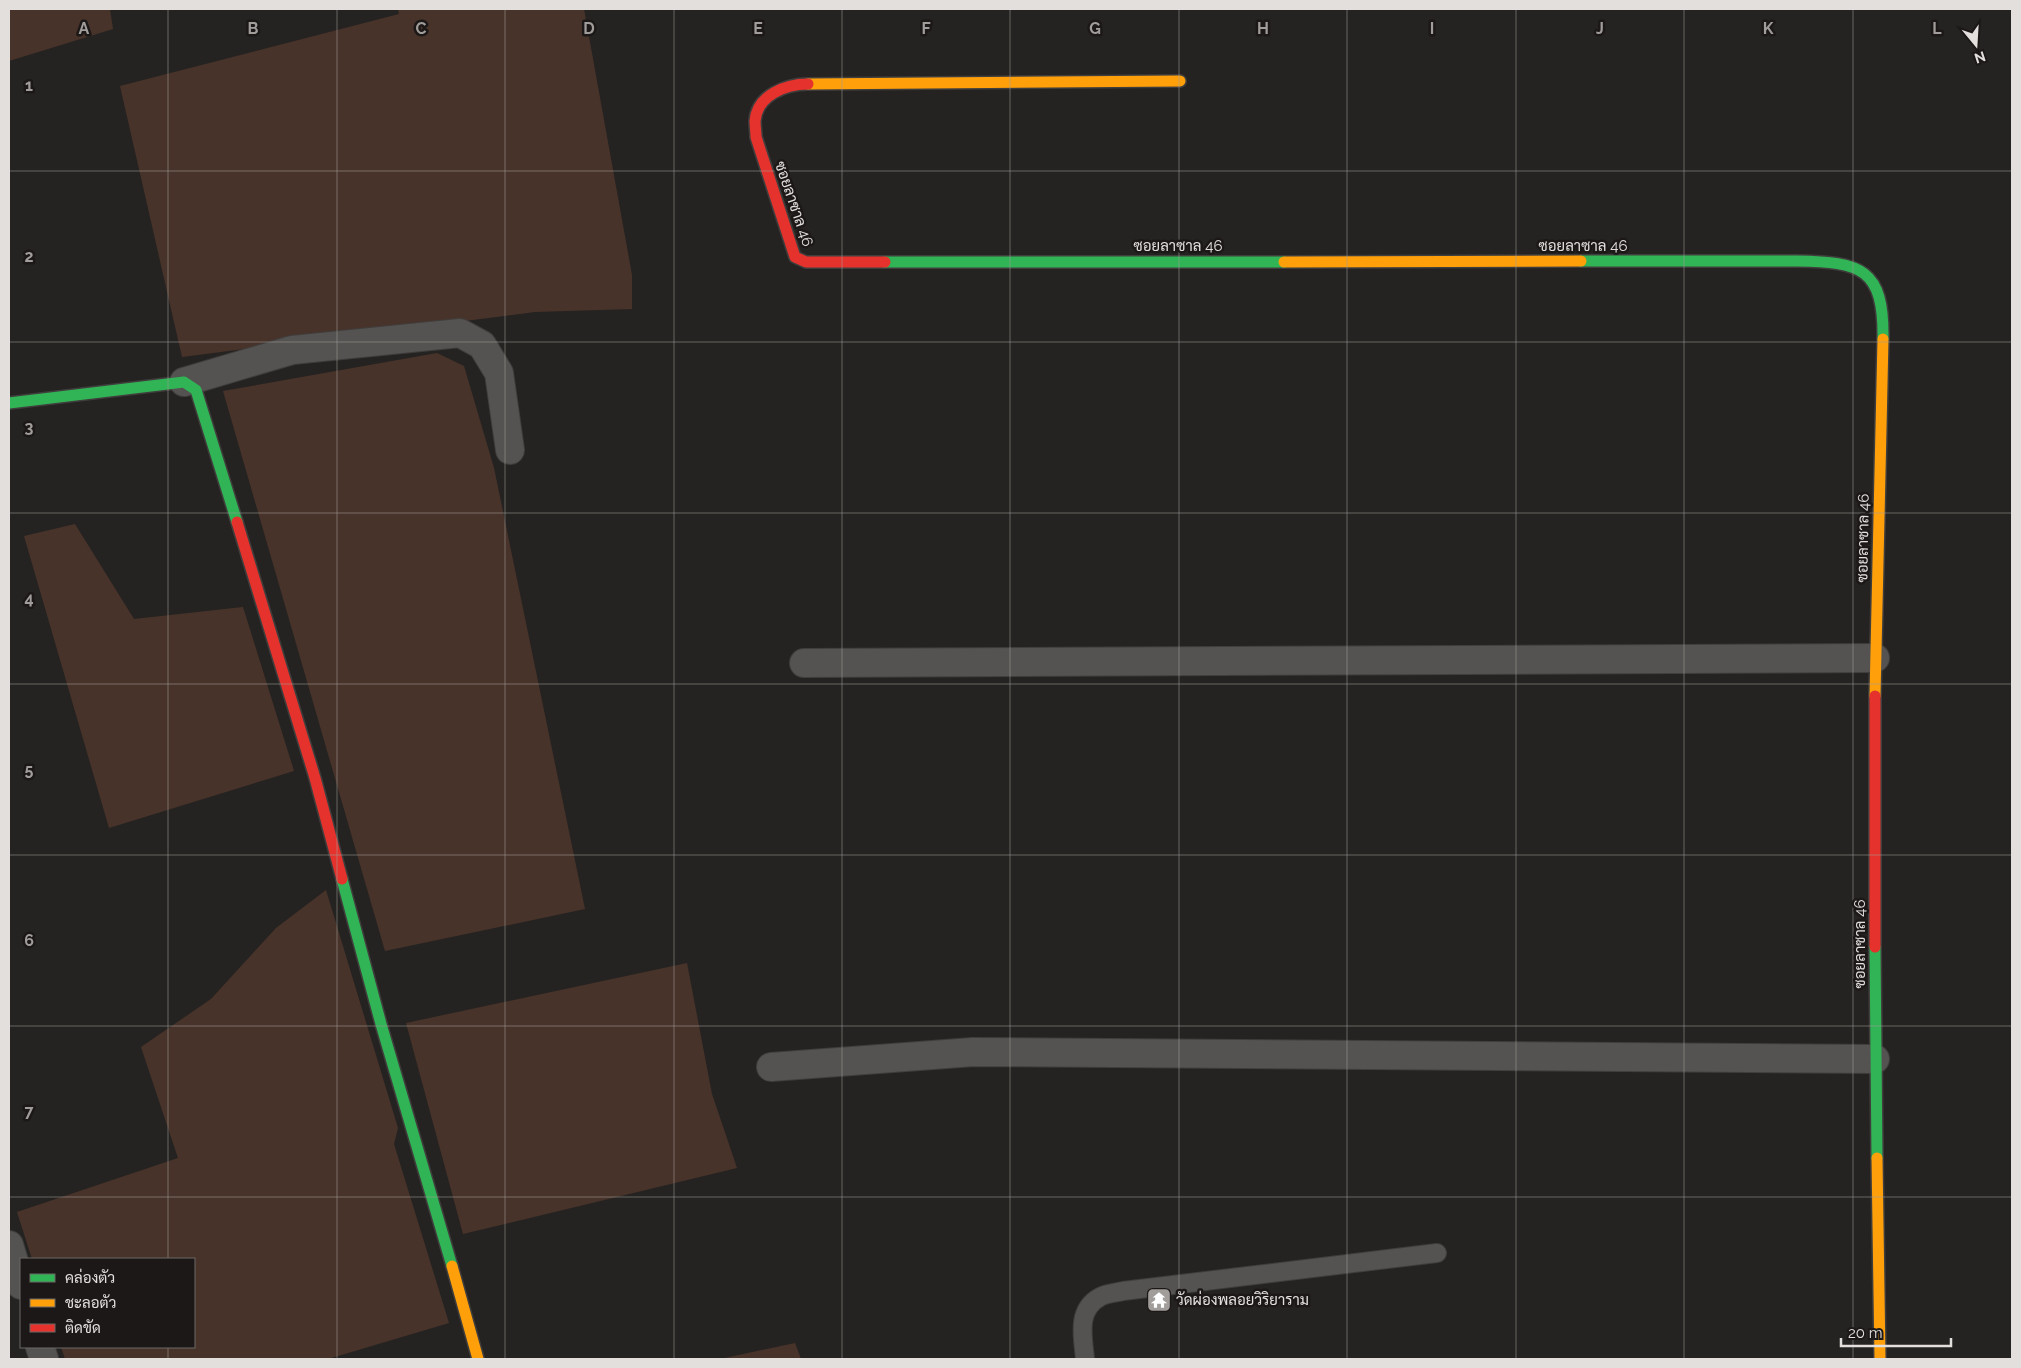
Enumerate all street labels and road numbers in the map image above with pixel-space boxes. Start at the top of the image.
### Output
street label: ซอยลาซาล 46 [771,159,817,249]
street label: ซอยลาซาล 46 [1134,237,1222,255]
street label: ซอยลาซาล 46 [1539,237,1627,255]
street label: ซอยลาซาล 46 [1853,493,1873,583]
street label: ซอยลาซาล 46 [1851,900,1869,988]

